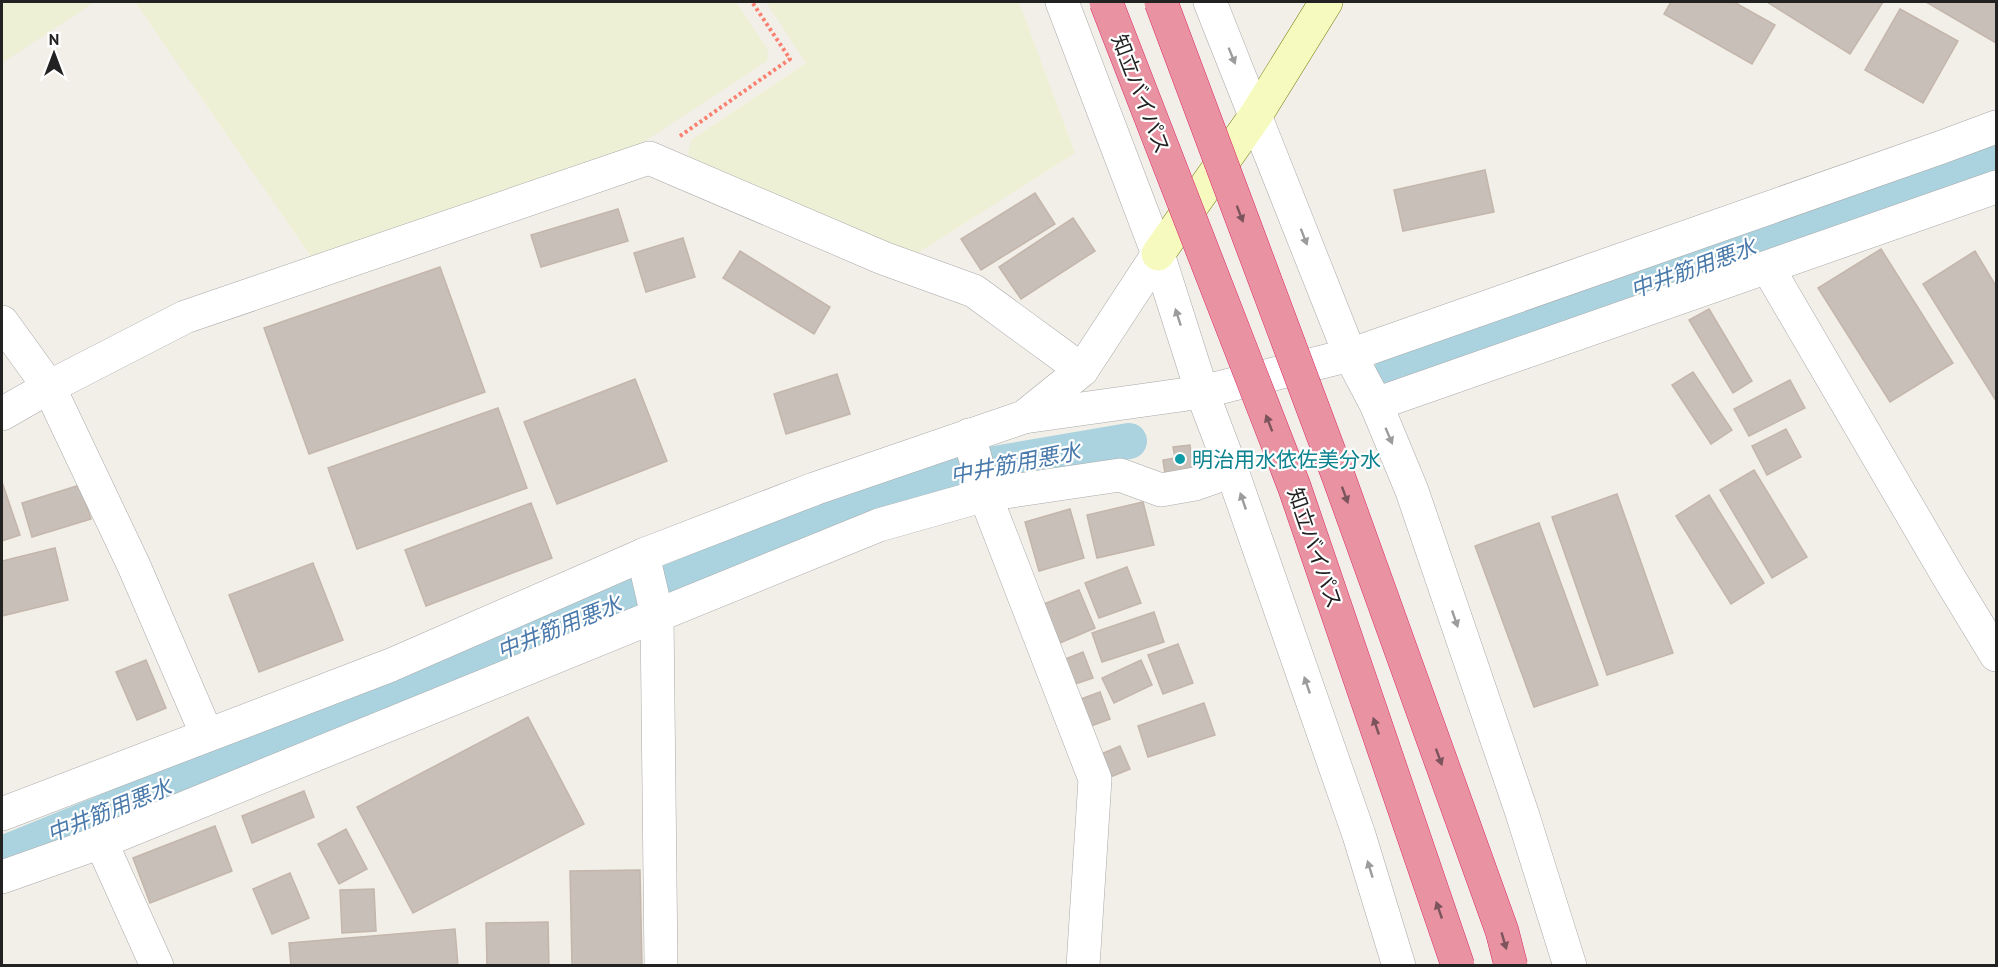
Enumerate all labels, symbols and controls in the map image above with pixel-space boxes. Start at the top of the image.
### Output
north arrow [24,24,84,84]
text: N [49,29,59,49]
street label: 知立バイパス [1106,31,1176,157]
one-way arrow [1228,47,1238,65]
one-way arrow [1236,205,1246,223]
one-way arrow [1300,228,1309,246]
water label: 中井筋用悪水 [1626,232,1762,304]
one-way arrow [1173,308,1183,326]
one-way arrow [1264,414,1273,432]
one-way arrow [1384,427,1394,445]
water label: 中井筋用悪水 [948,436,1084,489]
place label: 明治用水依佐美分水 [1192,446,1381,473]
marker: 明治用水依佐美分水 [1173,452,1187,466]
street label: 知立バイパス [1282,484,1348,612]
one-way arrow [1341,486,1351,504]
one-way arrow [1237,492,1247,510]
water label: 中井筋用悪水 [493,589,627,665]
one-way arrow [1451,610,1461,628]
one-way arrow [1301,676,1311,694]
one-way arrow [1371,717,1380,735]
one-way arrow [1435,748,1445,766]
water label: 中井筋用悪水 [43,772,177,848]
one-way arrow [1365,860,1374,878]
one-way arrow [1434,901,1444,919]
one-way arrow [1500,932,1510,950]

